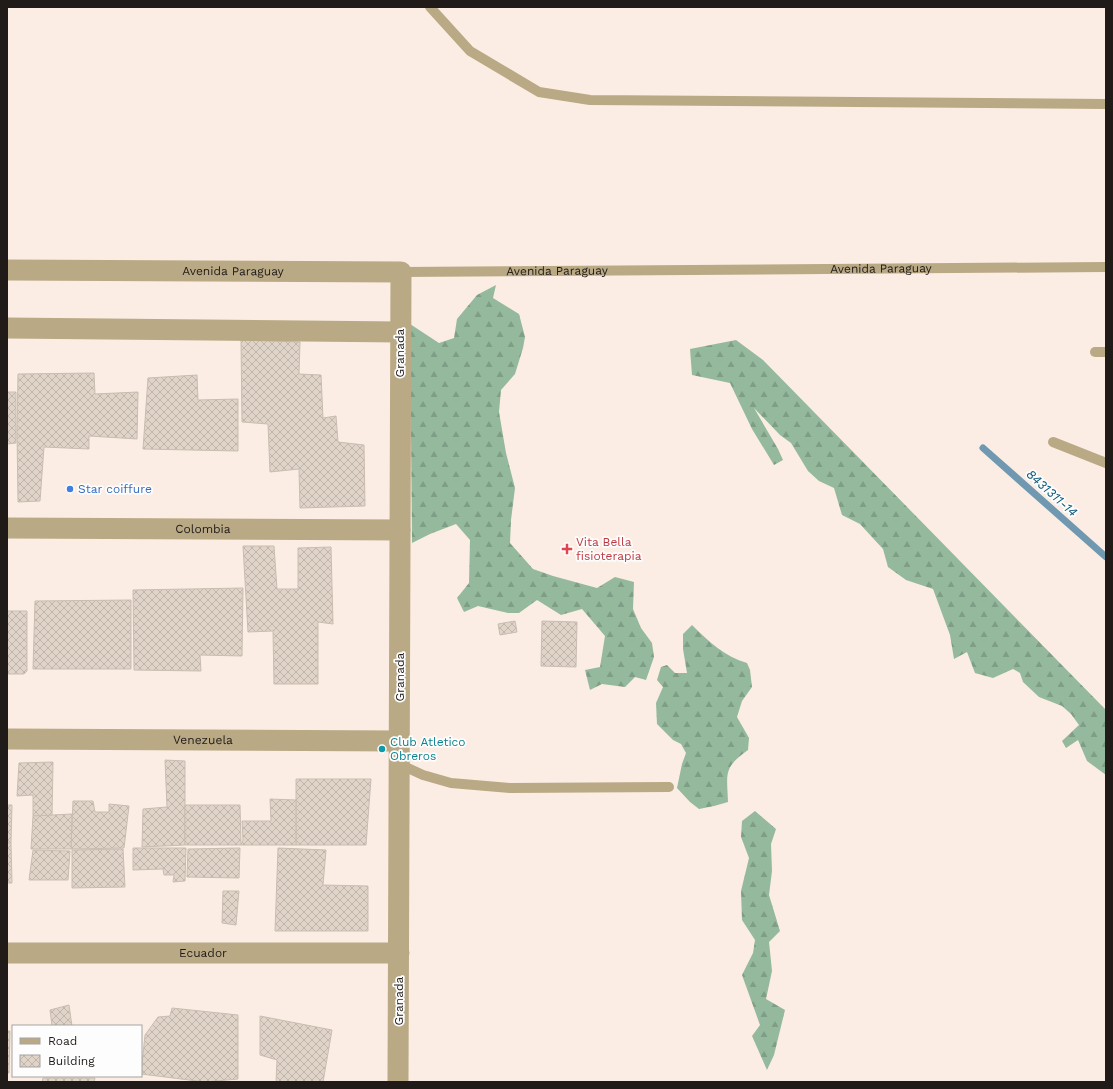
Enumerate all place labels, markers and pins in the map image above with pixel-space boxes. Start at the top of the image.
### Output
place label: Star coiffure [78,482,152,496]
marker: Star coiffure [65,484,75,494]
place label: Vita Bella fisioterapia [576,535,642,563]
marker: Vita Bella fisioterapia [561,543,573,555]
place label: Club Atletico Obreros [390,735,466,763]
marker: Club Atletico Obreros [377,744,387,754]

